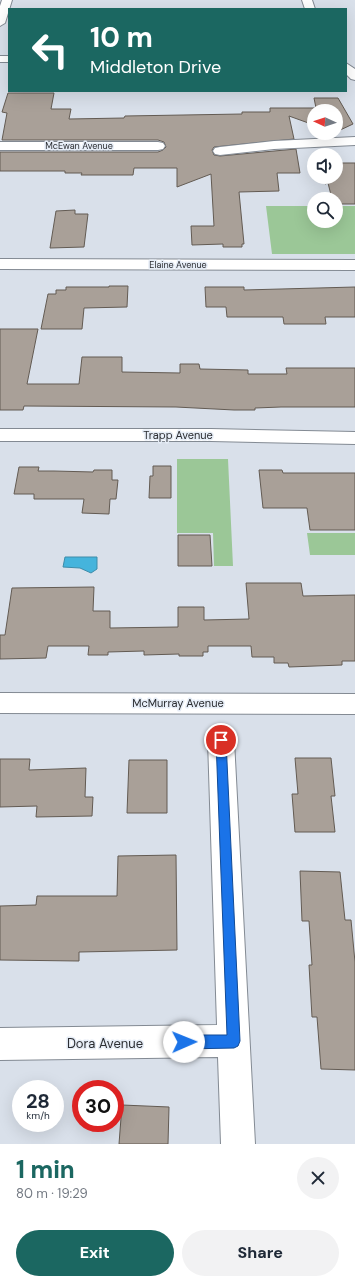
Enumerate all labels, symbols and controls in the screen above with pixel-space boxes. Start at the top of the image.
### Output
text: 10 m [90,19,153,56]
icon: left [24,24,76,76]
text: Middleton Drive [90,55,221,79]
north arrow [307,104,343,140]
map controls [307,104,343,228]
street label: McEwan Avenue [45,140,113,152]
button: sound [307,148,343,184]
button: search [307,192,343,228]
street label: Elaine Avenue [149,259,207,271]
street label: Trapp Avenue [143,428,213,442]
street label: McMurray Avenue [132,696,224,710]
pin [204,723,238,757]
icon: arrive [210,729,232,751]
position arrow [163,1021,205,1063]
street label: Dora Avenue [67,1035,143,1052]
speed limit sign: 30 [72,1080,124,1132]
text: 28 [26,1088,50,1114]
text: km/h [26,1109,50,1122]
text: 1 min [16,1154,75,1185]
button: close [297,1157,339,1199]
text: 80 m · 19:29 [16,1185,88,1202]
button: Exit [16,1230,174,1276]
button: Share [182,1230,339,1276]

